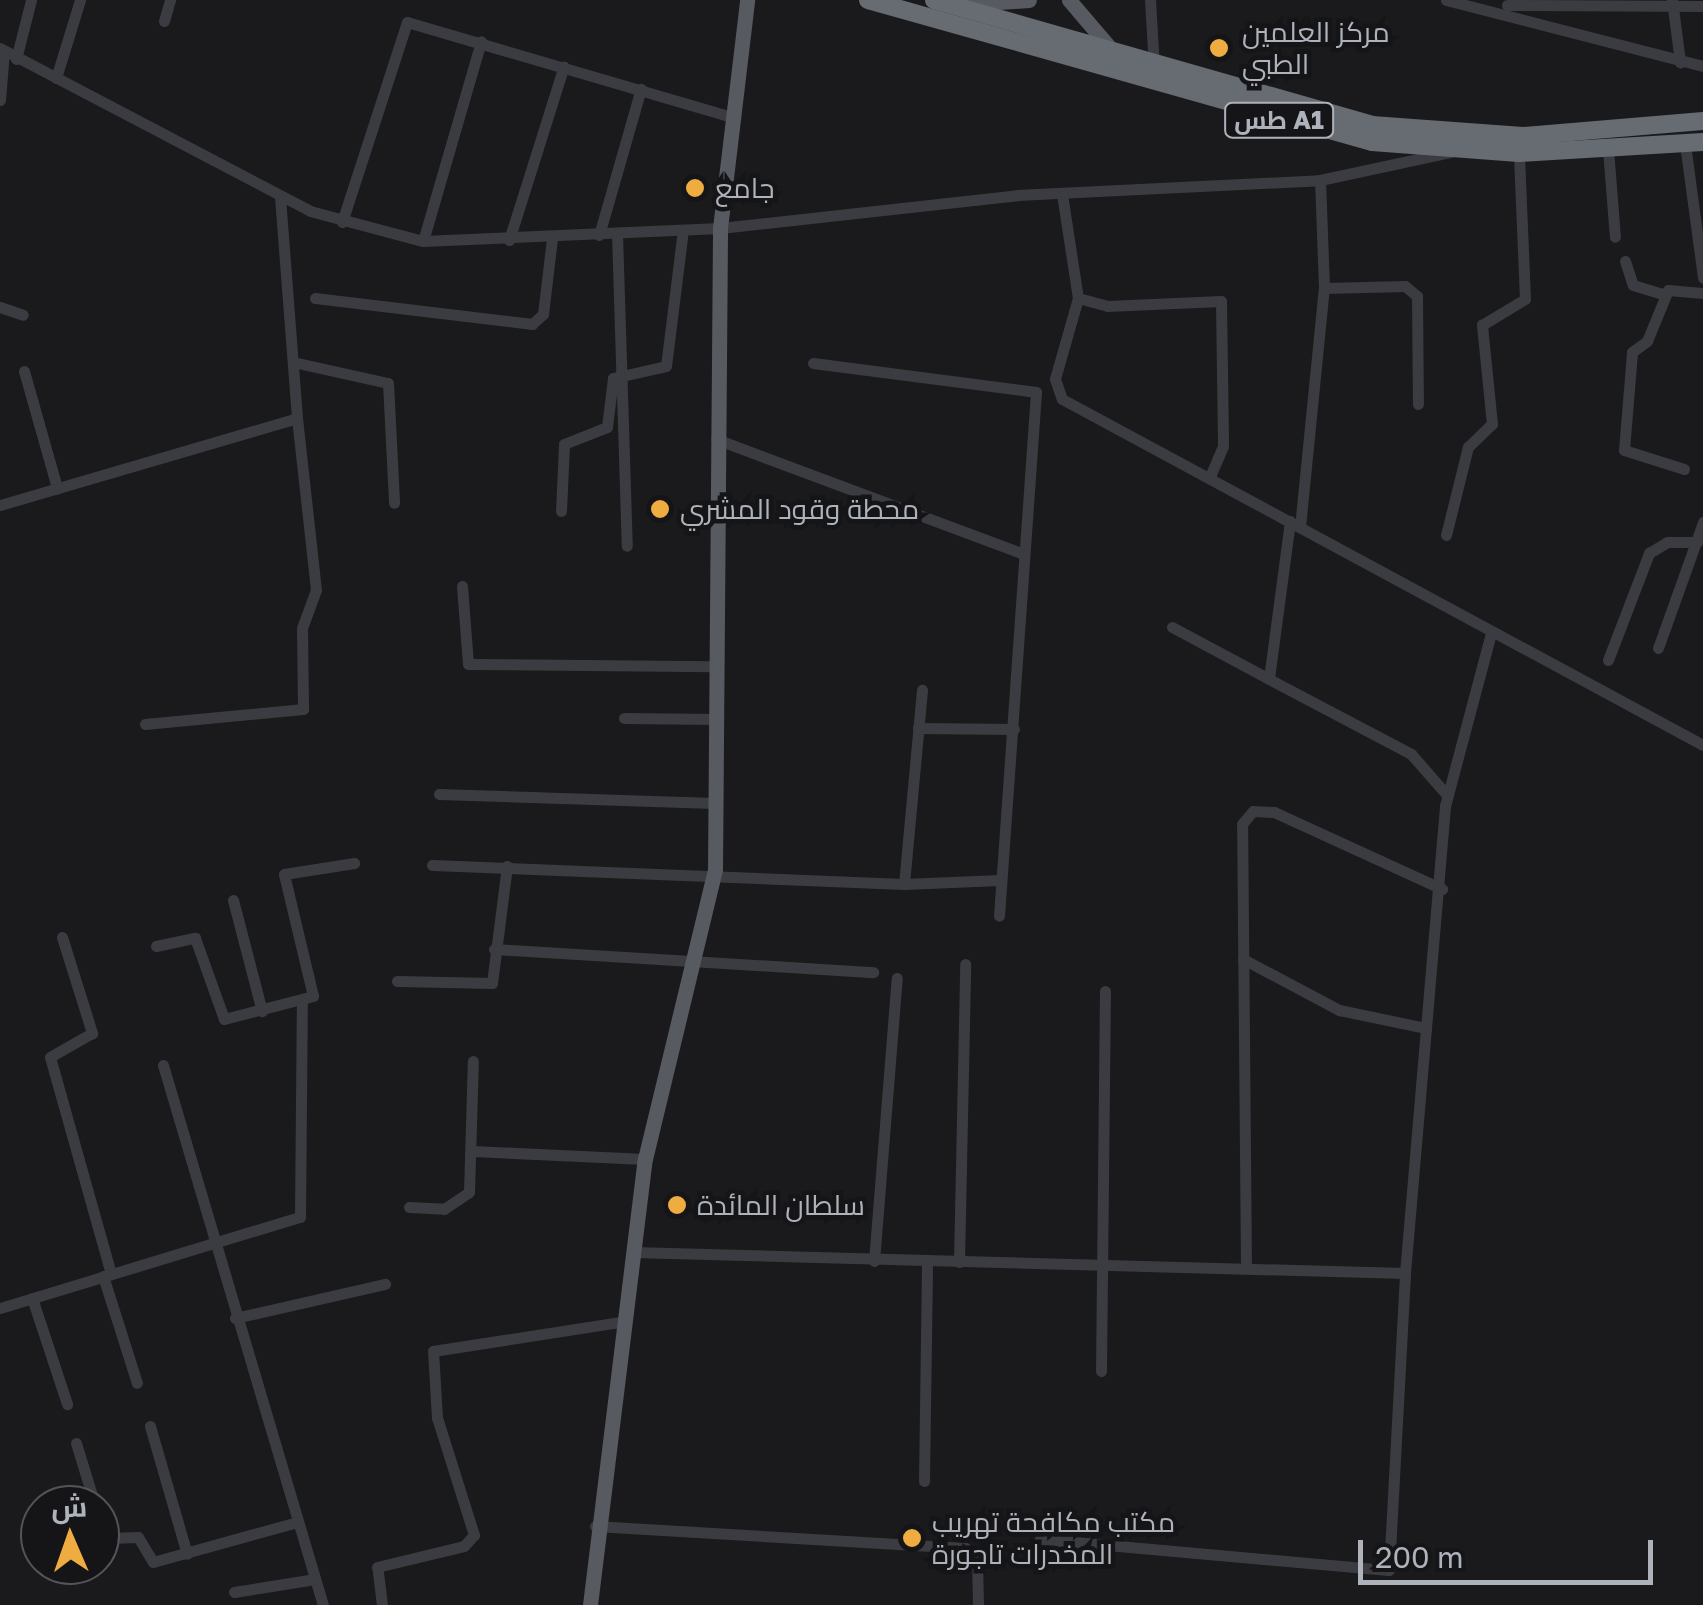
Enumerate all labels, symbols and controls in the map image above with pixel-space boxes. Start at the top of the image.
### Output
place label: مركز العلمين الطبي [1242,15,1390,81]
marker: مركز العلمين الطبي [1206,35,1232,61]
road number: طس A1 [1224,100,1334,140]
place label: جامع [715,171,774,205]
marker: جامع [684,177,706,199]
place label: محطة وقود المشري [680,492,919,526]
marker: محطة وقود المشري [649,498,671,520]
place label: سلطان المائدة [697,1188,865,1222]
marker: سلطان المائدة [666,1194,688,1216]
north arrow [20,1485,120,1585]
text: ش [50,1489,88,1524]
place label: مكتب مكافحة تهريب المخدرات تاجورة [932,1505,1175,1571]
scale bar [1363,1520,1658,1582]
marker: مكتب مكافحة تهريب المخدرات تاجورة [901,1527,923,1549]
text: 200 m [1375,1539,1464,1575]

